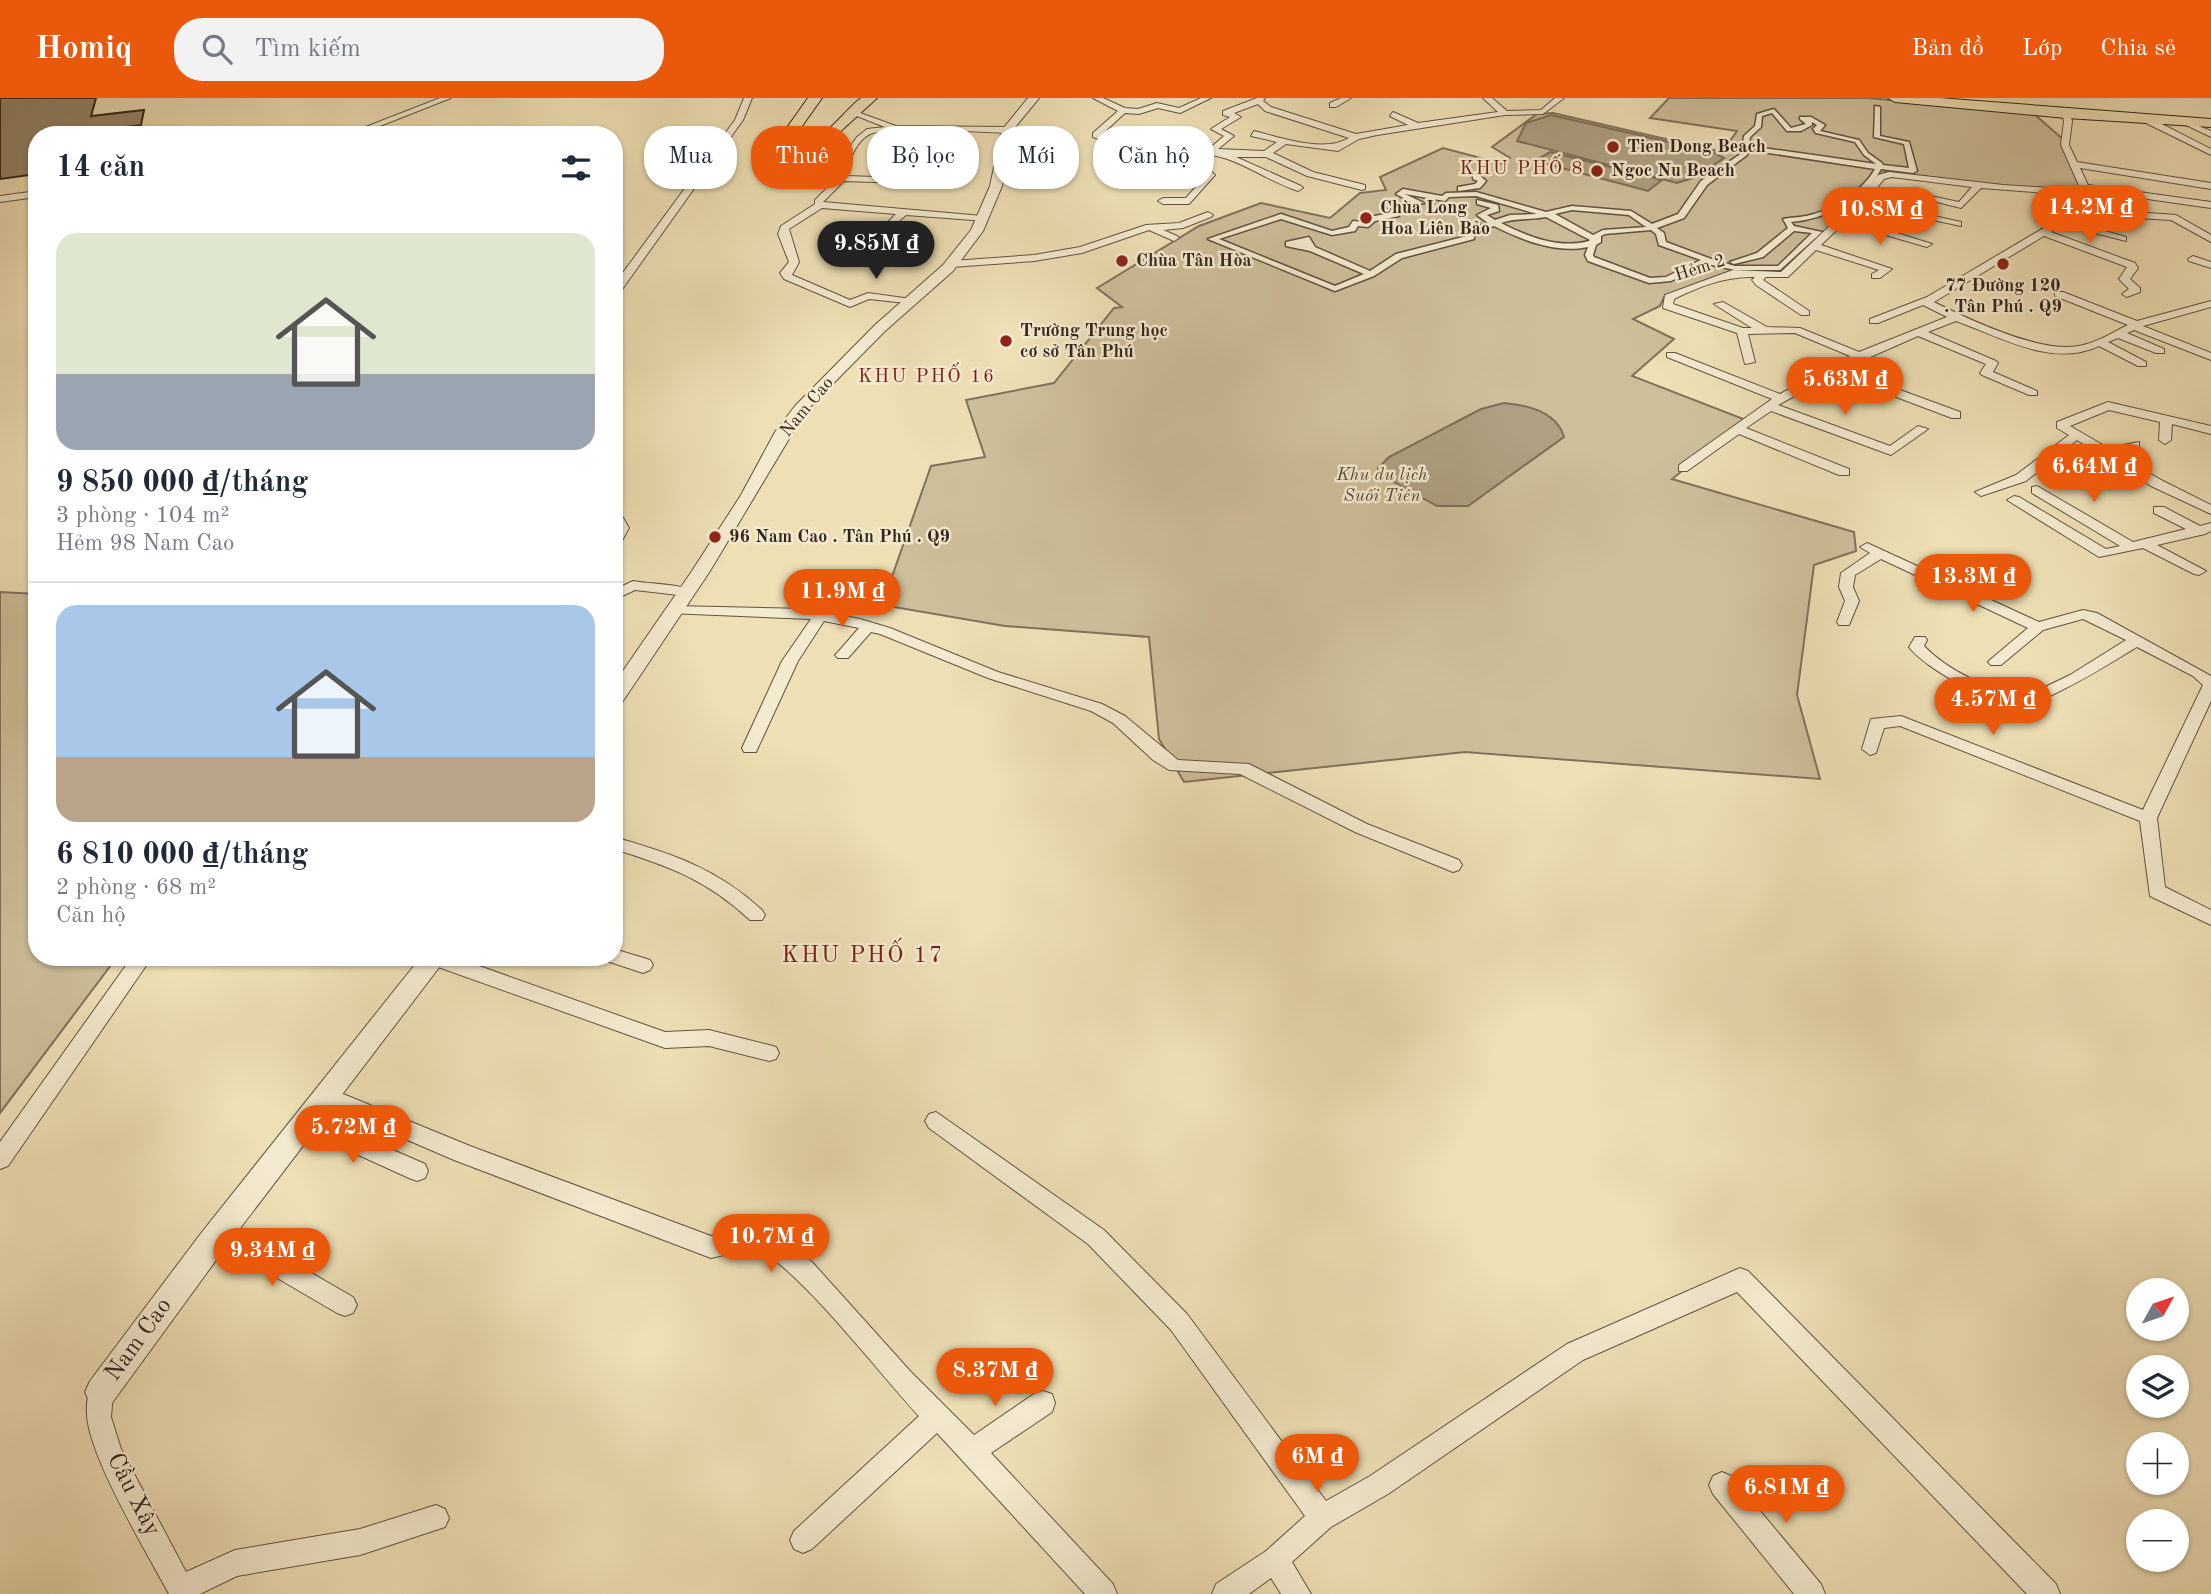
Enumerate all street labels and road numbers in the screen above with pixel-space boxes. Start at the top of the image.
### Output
street label: Hẻm 2 [1672,251,1728,285]
street label: Nam Cao [777,374,837,440]
street label: Nam Cao [101,1294,177,1386]
street label: Cầu Xây [102,1449,166,1541]

